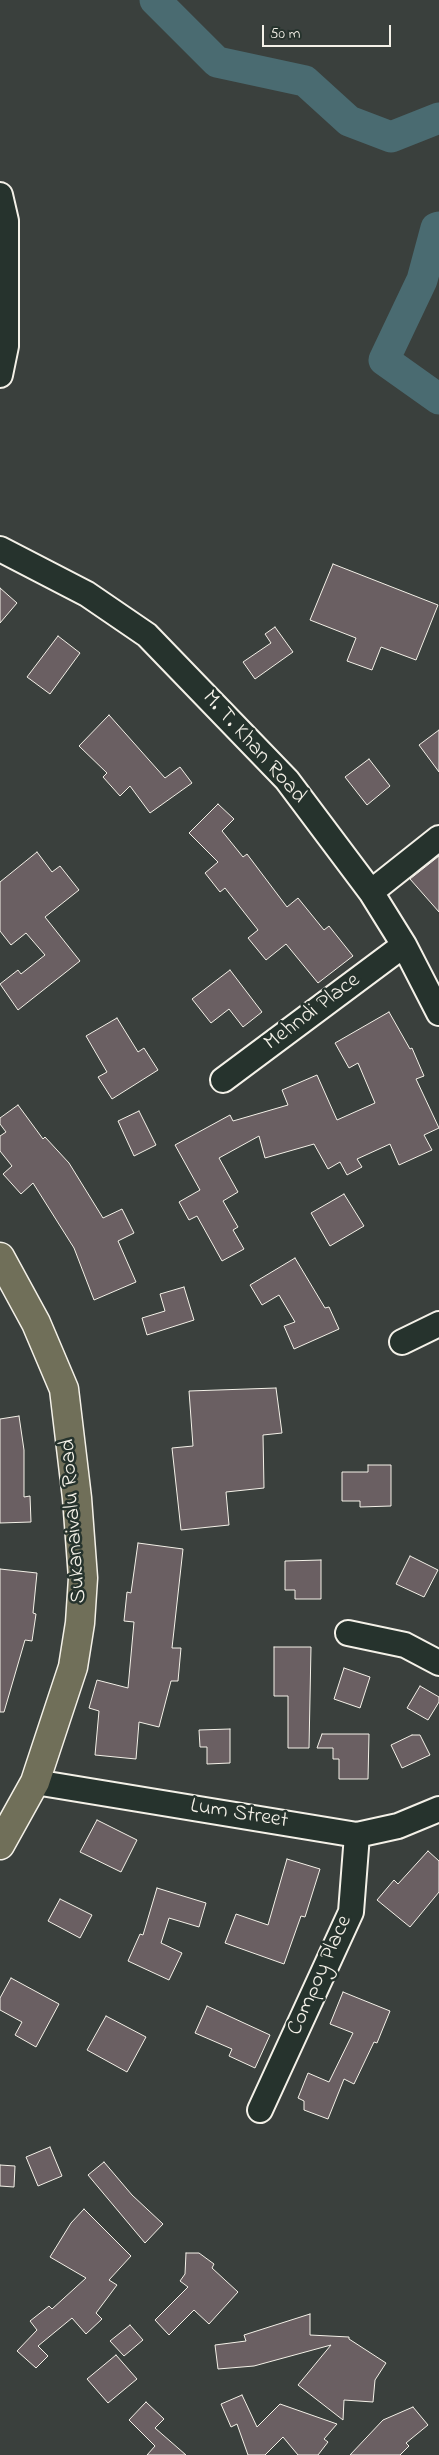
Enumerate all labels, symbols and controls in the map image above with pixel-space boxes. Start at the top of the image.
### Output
scale bar [264,15,393,47]
text: 50 m [270,23,300,45]
street label: M. T. Khan Road [195,686,311,810]
street label: Mehndi Place [260,968,366,1058]
street label: Sukanaivalu Road [56,1438,94,1604]
street label: Lum Street [188,1794,290,1836]
street label: Compoy Place [283,1912,359,2040]

